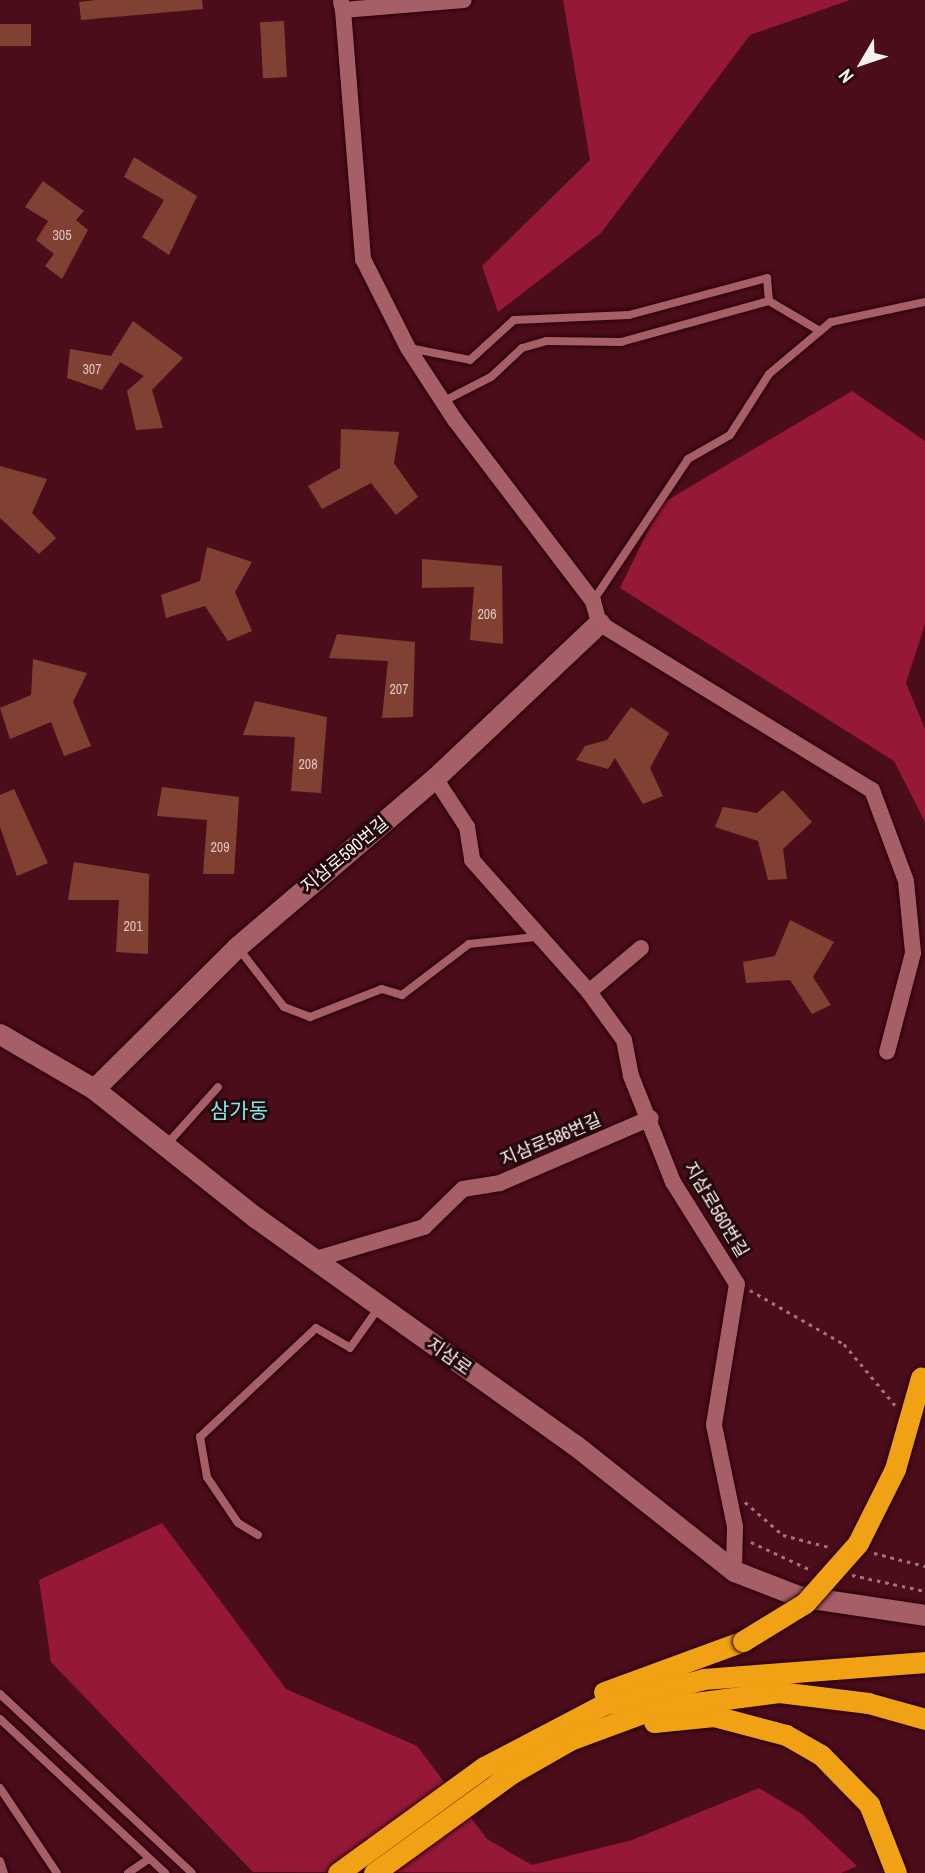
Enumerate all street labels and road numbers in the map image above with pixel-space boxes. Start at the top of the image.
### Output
street label: 지삼로590번길 [297,812,393,898]
street label: 지삼로586번길 [497,1109,605,1171]
street label: 지삼로560번길 [679,1158,753,1262]
street label: 지삼로 [422,1334,476,1380]

